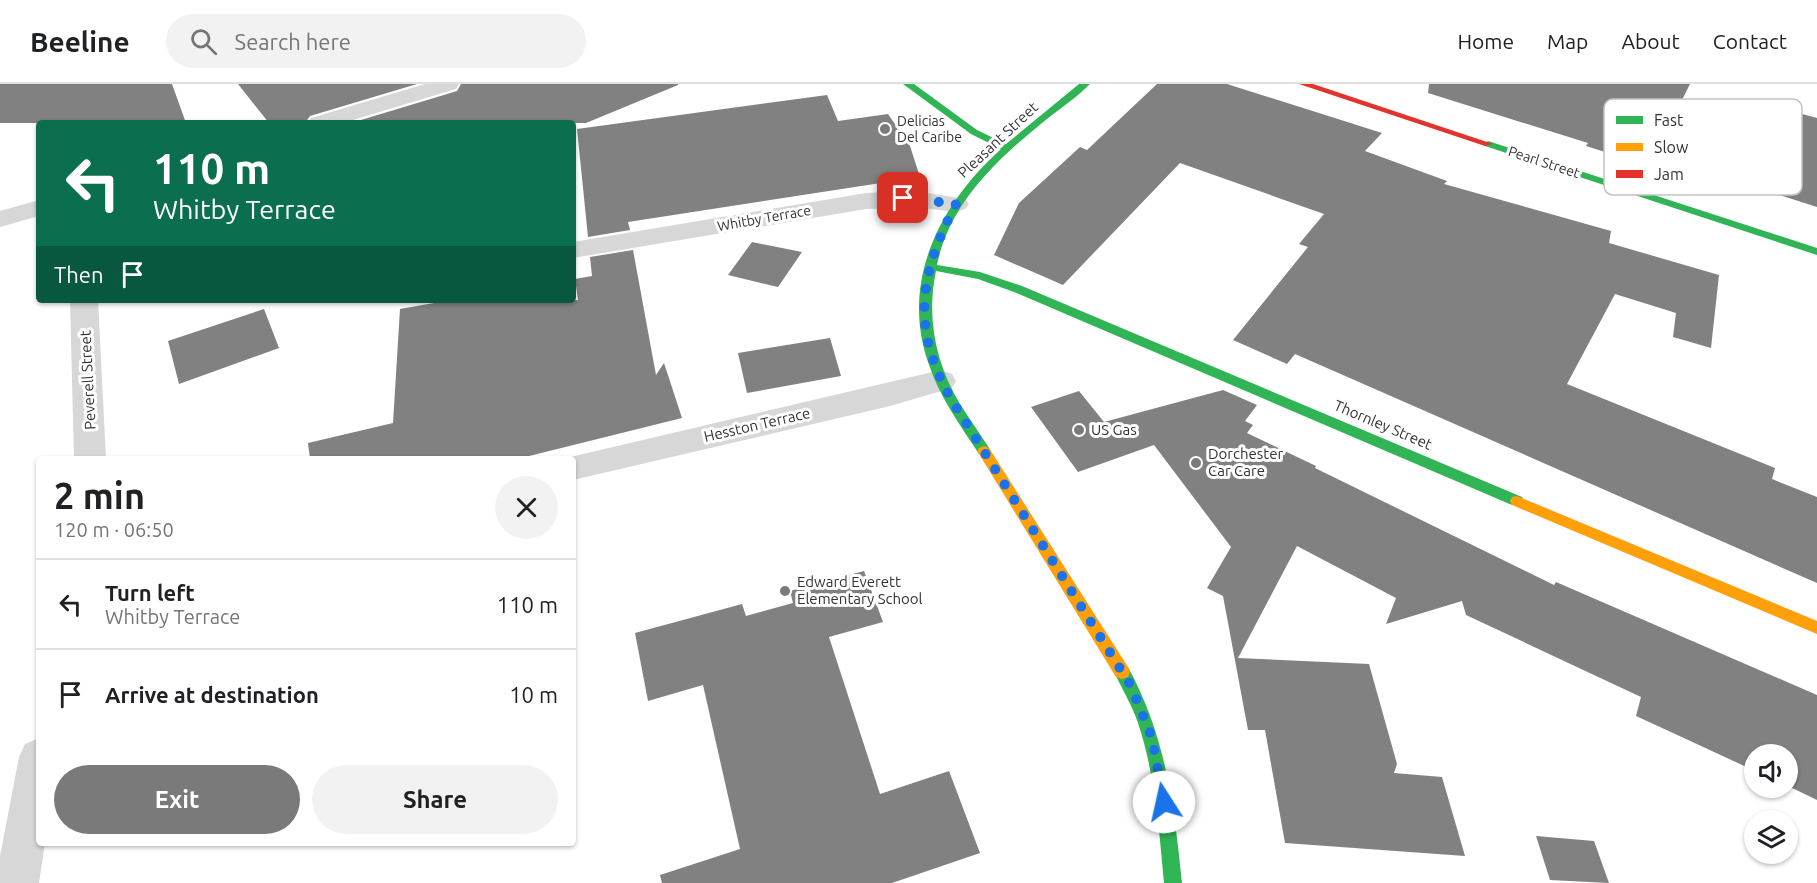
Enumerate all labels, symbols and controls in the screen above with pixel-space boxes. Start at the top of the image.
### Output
search box [166,14,586,68]
icon: search [187,25,220,58]
text: Beeline [30,26,130,57]
text: Search here [235,29,351,54]
text: Home [1457,29,1514,53]
text: Map [1547,29,1588,53]
text: About [1621,29,1680,53]
text: Contact [1713,29,1787,53]
street label: Pleasant Street [954,98,1041,181]
legend [1604,99,1802,195]
text: Fast [1654,111,1684,129]
place label: Delicias Del Caribe [897,113,962,145]
marker: Delicias Del Caribe [878,122,892,136]
text: Slow [1654,138,1689,156]
street label: Pearl Street [1506,143,1582,181]
icon: left [54,144,132,222]
text: 110 m [153,145,270,192]
text: Jam [1654,165,1684,183]
pin [877,172,928,223]
icon: arrive [886,181,919,214]
text: Whitby Terrace [153,194,336,224]
street label: Whitby Terrace [716,202,812,234]
icon: arrive [116,258,149,291]
text: Then [54,262,104,287]
street label: Peverell Street [76,330,99,430]
street label: Thornley Street [1332,396,1435,453]
street label: Hesston Terrace [702,404,812,445]
place label: US Gas [1091,421,1137,438]
marker: US Gas [1072,423,1086,437]
place label: Dorchester Car Care [1208,445,1284,479]
marker: Dorchester Car Care [1189,456,1203,470]
text: 2 min [54,475,145,516]
button: close [495,476,558,539]
text: 120 m · 06:50 [54,518,174,541]
place label: Edward Everett Elementary School [797,573,923,607]
text: Turn left [105,580,195,605]
marker: Edward Everett Elementary School [778,584,792,598]
icon: left [54,588,87,621]
text: 110 m [497,592,558,617]
text: Whitby Terrace [105,605,240,628]
icon: arrive [54,678,87,711]
text: Arrive at destination [105,682,319,707]
text: 10 m [509,682,558,707]
map controls [1744,744,1798,864]
button: sound [1744,744,1798,798]
button: Exit [54,765,300,834]
button: Share [312,765,558,834]
position arrow [1132,770,1196,834]
button: layers [1744,810,1798,864]

